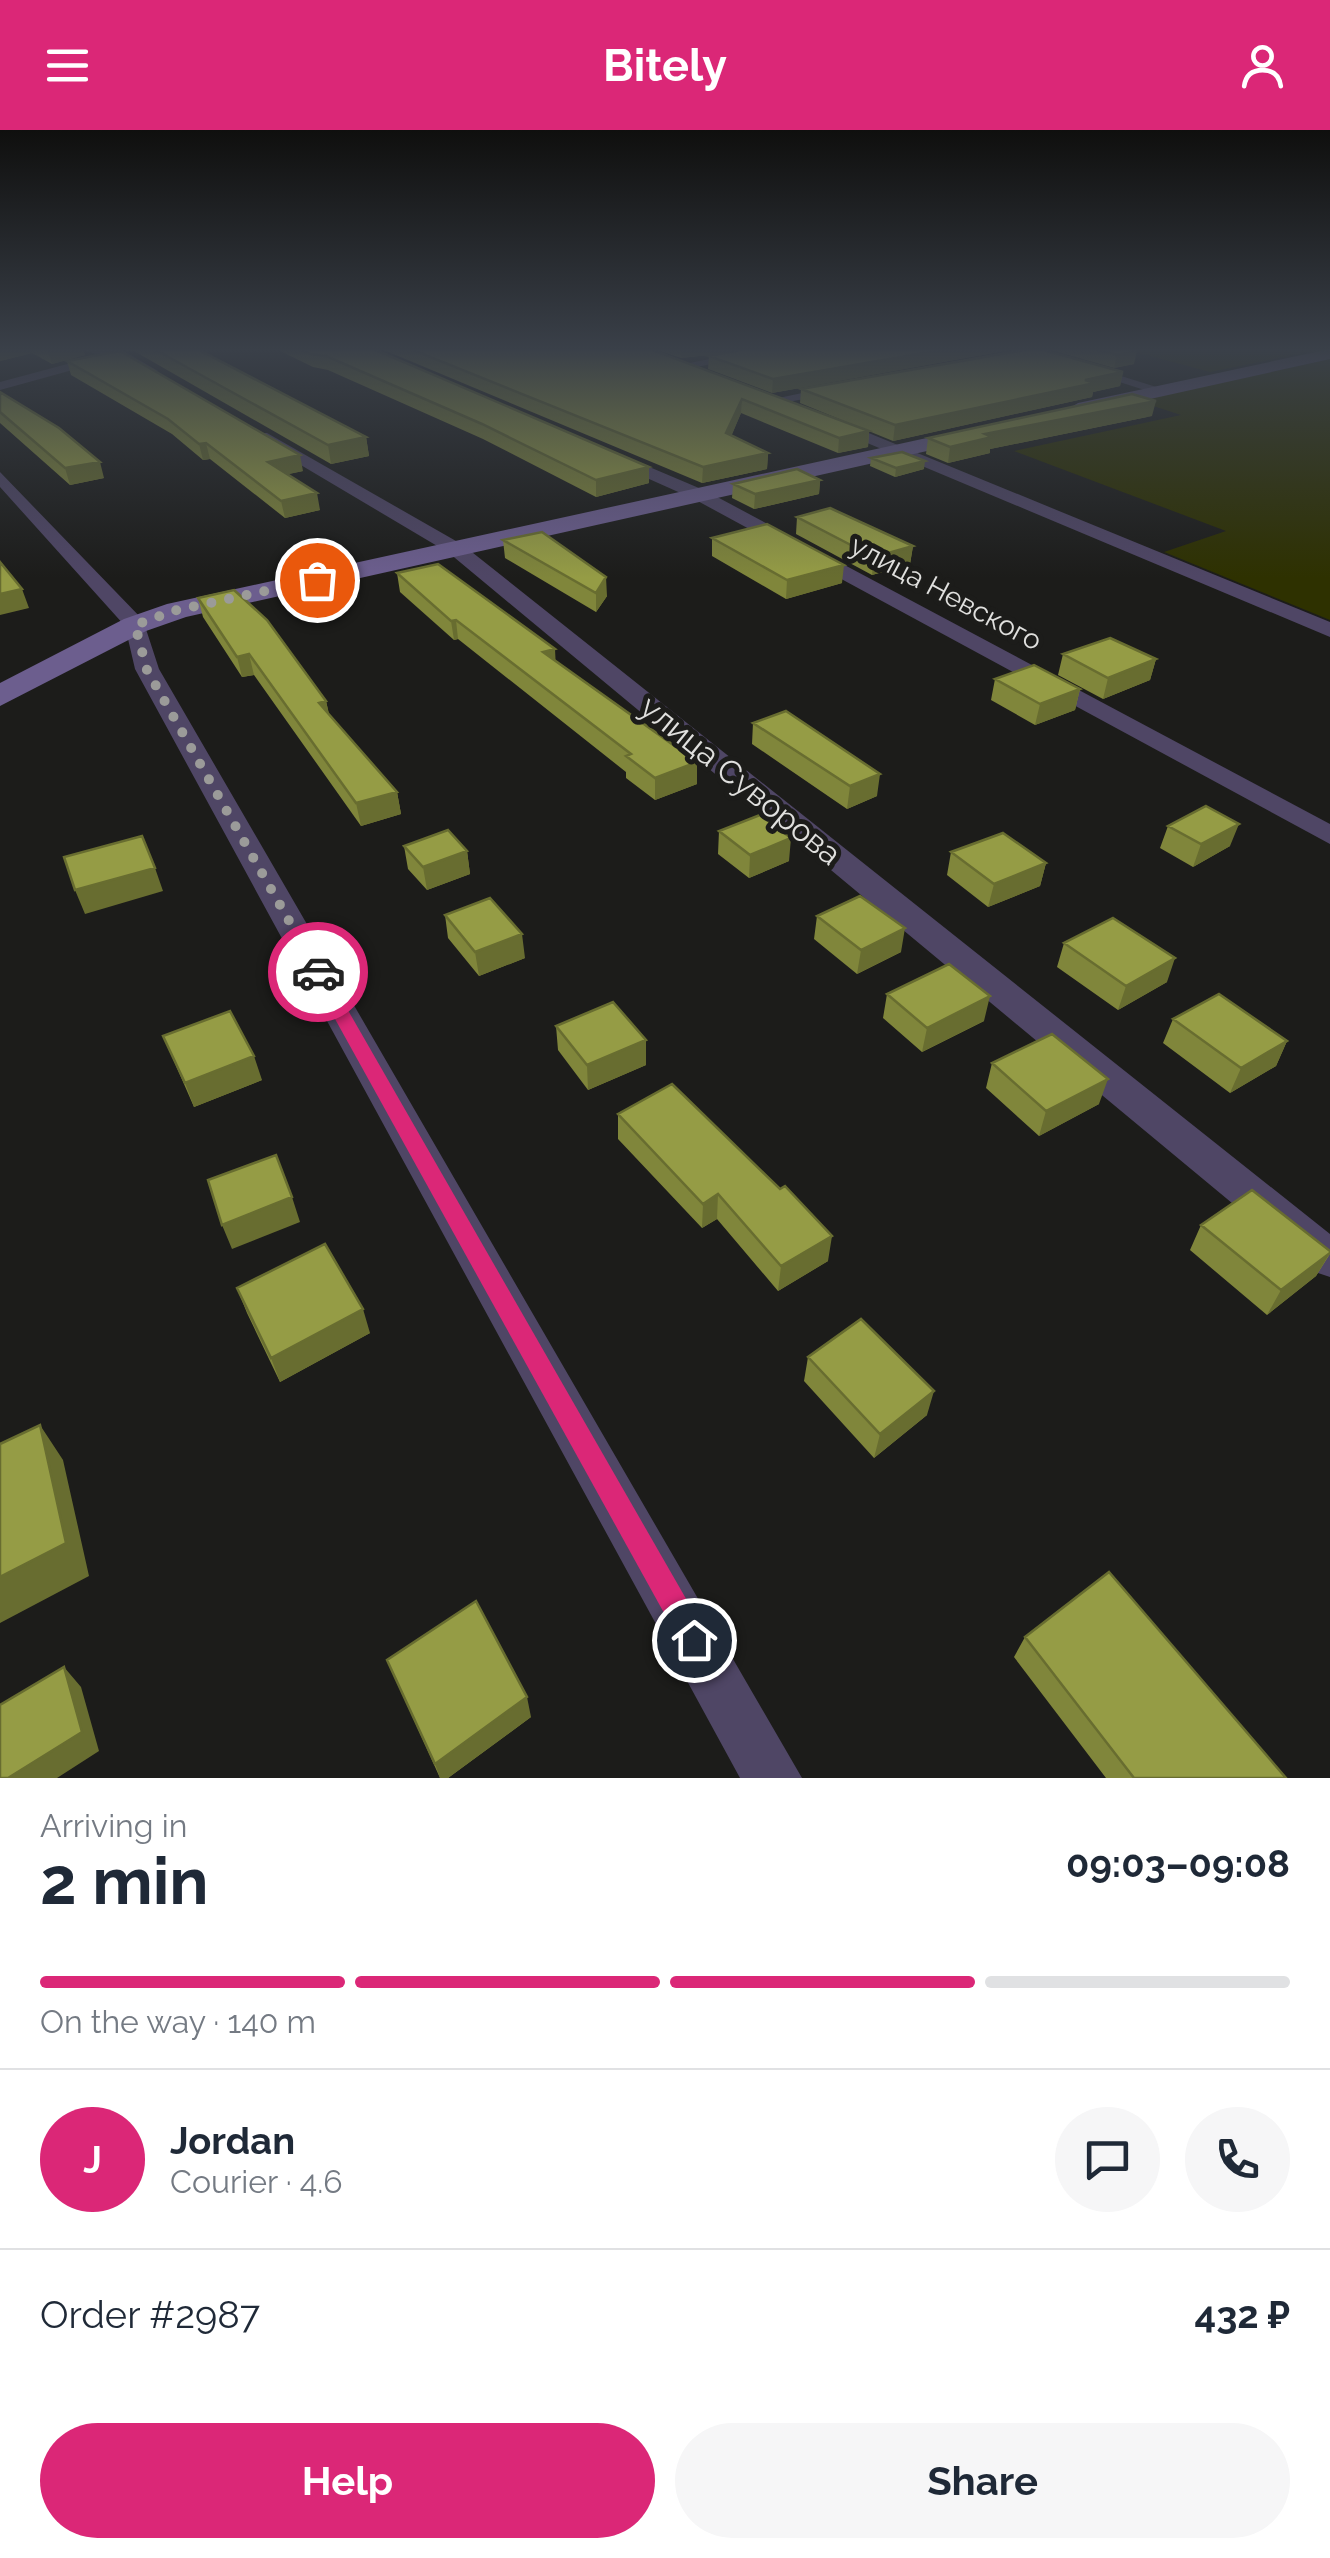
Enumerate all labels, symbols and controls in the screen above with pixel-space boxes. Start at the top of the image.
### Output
icon: menu [40,38,95,93]
icon: person [1235,38,1290,93]
text: Bitely [603,39,727,92]
street label: улица Невского [845,529,1047,657]
pin [275,538,360,623]
icon: bag [290,553,345,608]
street label: улица Суворова [633,688,849,872]
courier [268,922,368,1022]
icon: car [291,945,346,1000]
pin [652,1598,737,1683]
icon: home [667,1613,722,1668]
text: Arriving in [40,1807,187,1844]
text: 09:03–09:08 [1066,1841,1290,1886]
text: 2 min [40,1843,209,1919]
text: On the way · 140 m [40,2003,316,2040]
button: chat [1055,2107,1160,2212]
button: phone [1185,2107,1290,2212]
text: Jordan [170,2118,295,2163]
text: J [83,2137,102,2182]
text: Courier · 4.6 [170,2163,343,2200]
text: Order #2987 [40,2292,260,2337]
text: 432 ₽ [1194,2292,1290,2337]
button: Help [40,2423,655,2538]
button: Share [675,2423,1290,2538]

